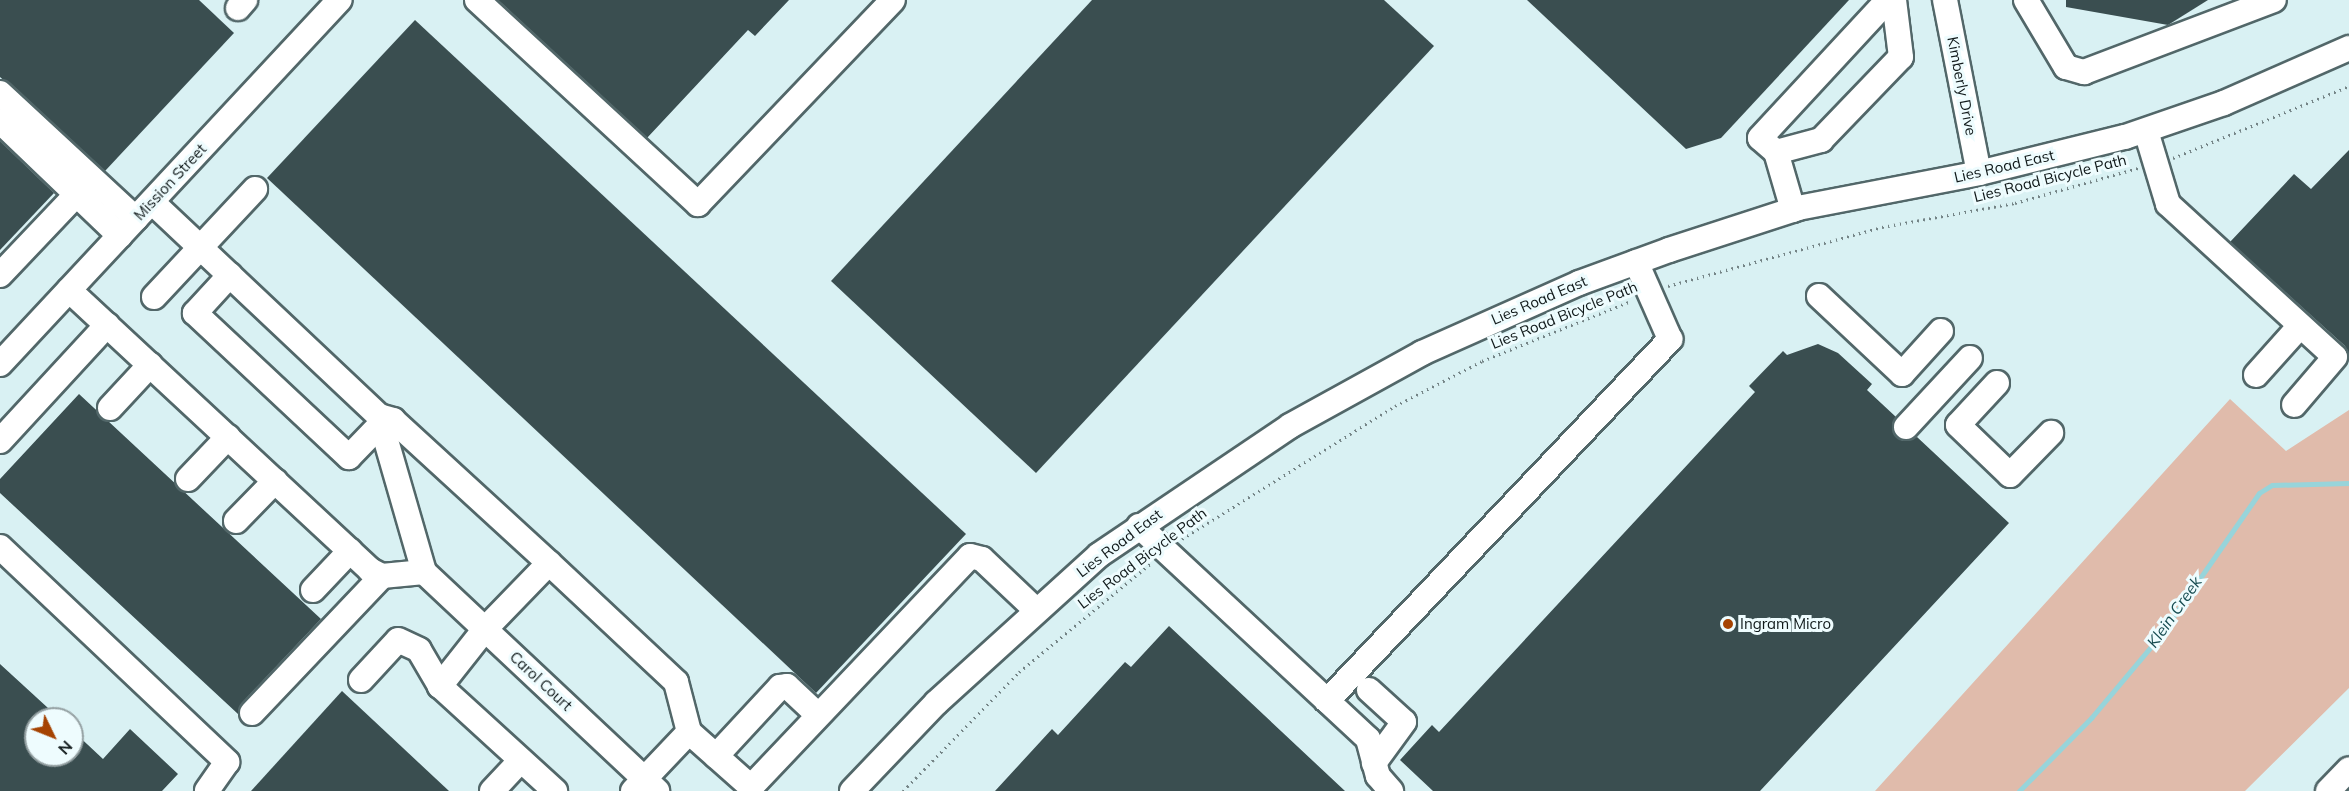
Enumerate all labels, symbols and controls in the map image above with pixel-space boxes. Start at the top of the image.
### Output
street label: Kimberly Drive [1944,35,1980,137]
street label: Mission Street [130,140,210,224]
street label: Lies Road East [1952,146,2056,186]
street label: Lies Road Bicycle Path [1972,150,2128,206]
street label: Lies Road East [1488,272,1590,328]
street label: Lies Road Bicycle Path [1488,277,1640,353]
street label: Lies Road Bicycle Path [1074,504,1210,612]
street label: Lies Road East [1073,505,1165,581]
water label: Klein Creek [2143,573,2205,651]
place label: Ingram Micro [1740,615,1831,633]
marker: Ingram Micro [1721,617,1735,631]
street label: Carol Court [506,648,576,714]
north arrow [24,707,84,767]
text: N [54,737,77,759]

